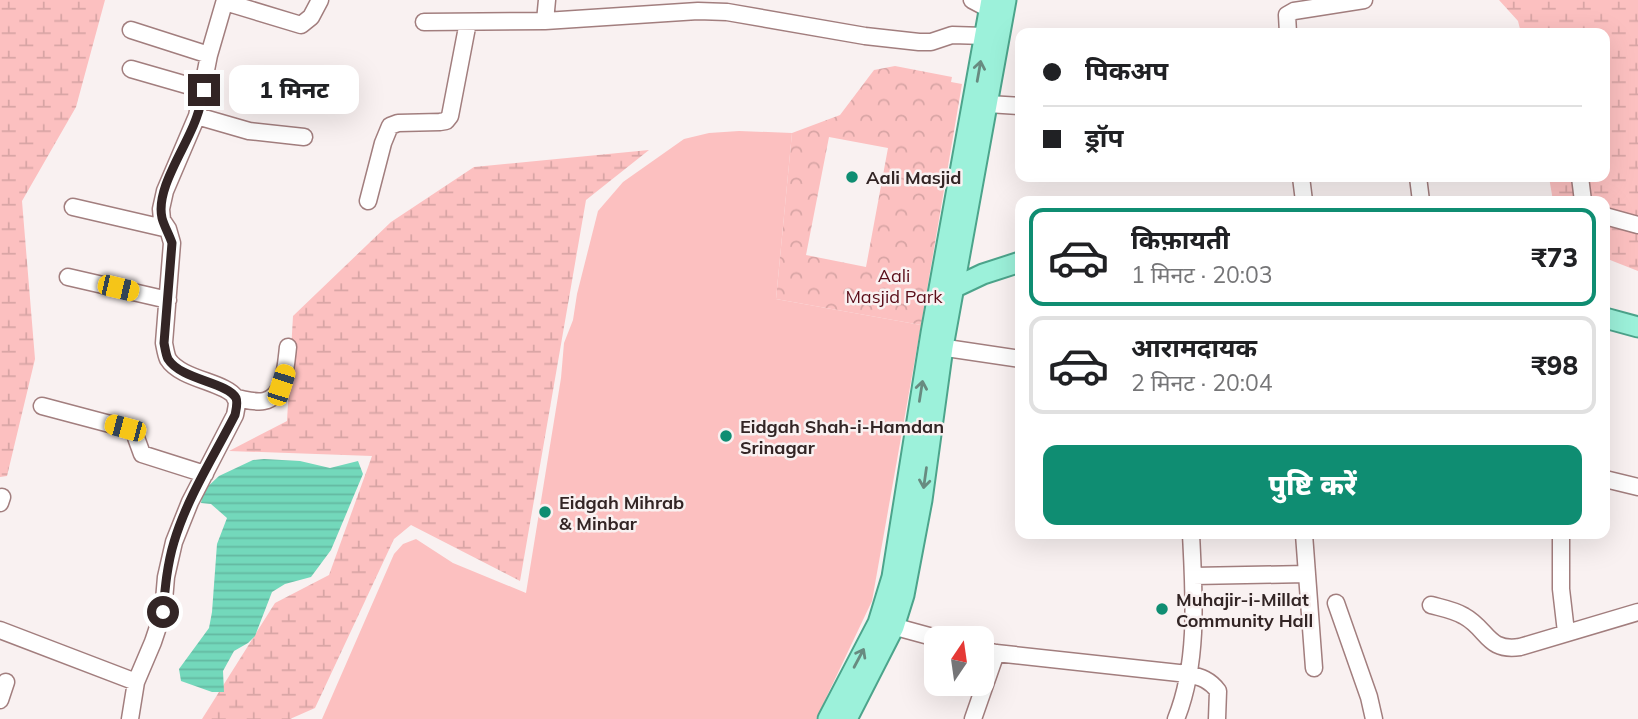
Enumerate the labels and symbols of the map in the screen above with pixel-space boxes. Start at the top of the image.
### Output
one-way arrow [972,60,986,83]
callout: 1 मिनट [228,66,358,114]
route end [188,74,220,106]
place label: Aali Masjid [866,166,961,189]
marker: Aali Masjid [844,169,860,185]
park label: Aali Masjid Park [845,264,943,308]
car [96,273,141,303]
car [265,362,298,408]
one-way arrow [915,380,928,403]
car [102,412,149,444]
place label: Eidgah Shah-i-Hamdan Srinagar [740,415,944,459]
marker: Eidgah Shah-i-Hamdan Srinagar [718,428,734,444]
one-way arrow [918,466,931,489]
place label: Eidgah Mihrab & Minbar [559,491,684,535]
marker: Eidgah Mihrab & Minbar [537,504,553,520]
place label: Muhajir-i-Millat Community Hall [1176,588,1313,632]
route start [147,596,179,628]
marker: Muhajir-i-Millat Community Hall [1154,601,1170,617]
north arrow [924,626,994,696]
one-way arrow [852,649,866,669]

